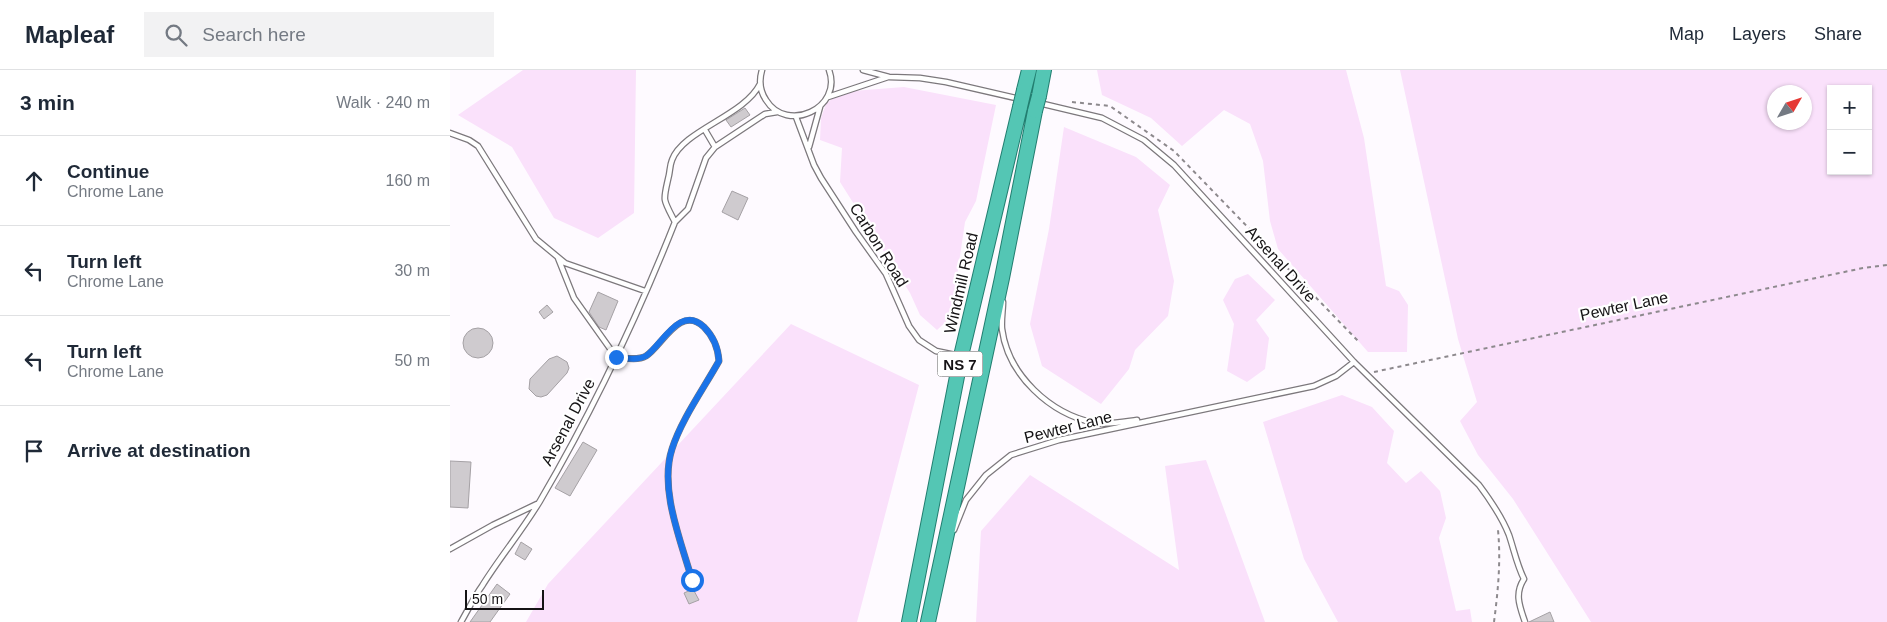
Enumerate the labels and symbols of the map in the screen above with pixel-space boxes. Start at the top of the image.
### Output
north arrow [1767,85,1812,130]
street label: Carbon Road [847,200,911,290]
street label: Arsenal Drive [1243,223,1320,305]
street label: Windmill Road [941,231,981,335]
street label: Pewter Lane [1578,288,1670,324]
route end [605,346,628,369]
road number: NS 7 [938,352,982,376]
street label: Arsenal Drive [538,376,598,468]
street label: Pewter Lane [1022,408,1114,446]
route start [681,569,704,592]
scale bar [465,587,544,610]

